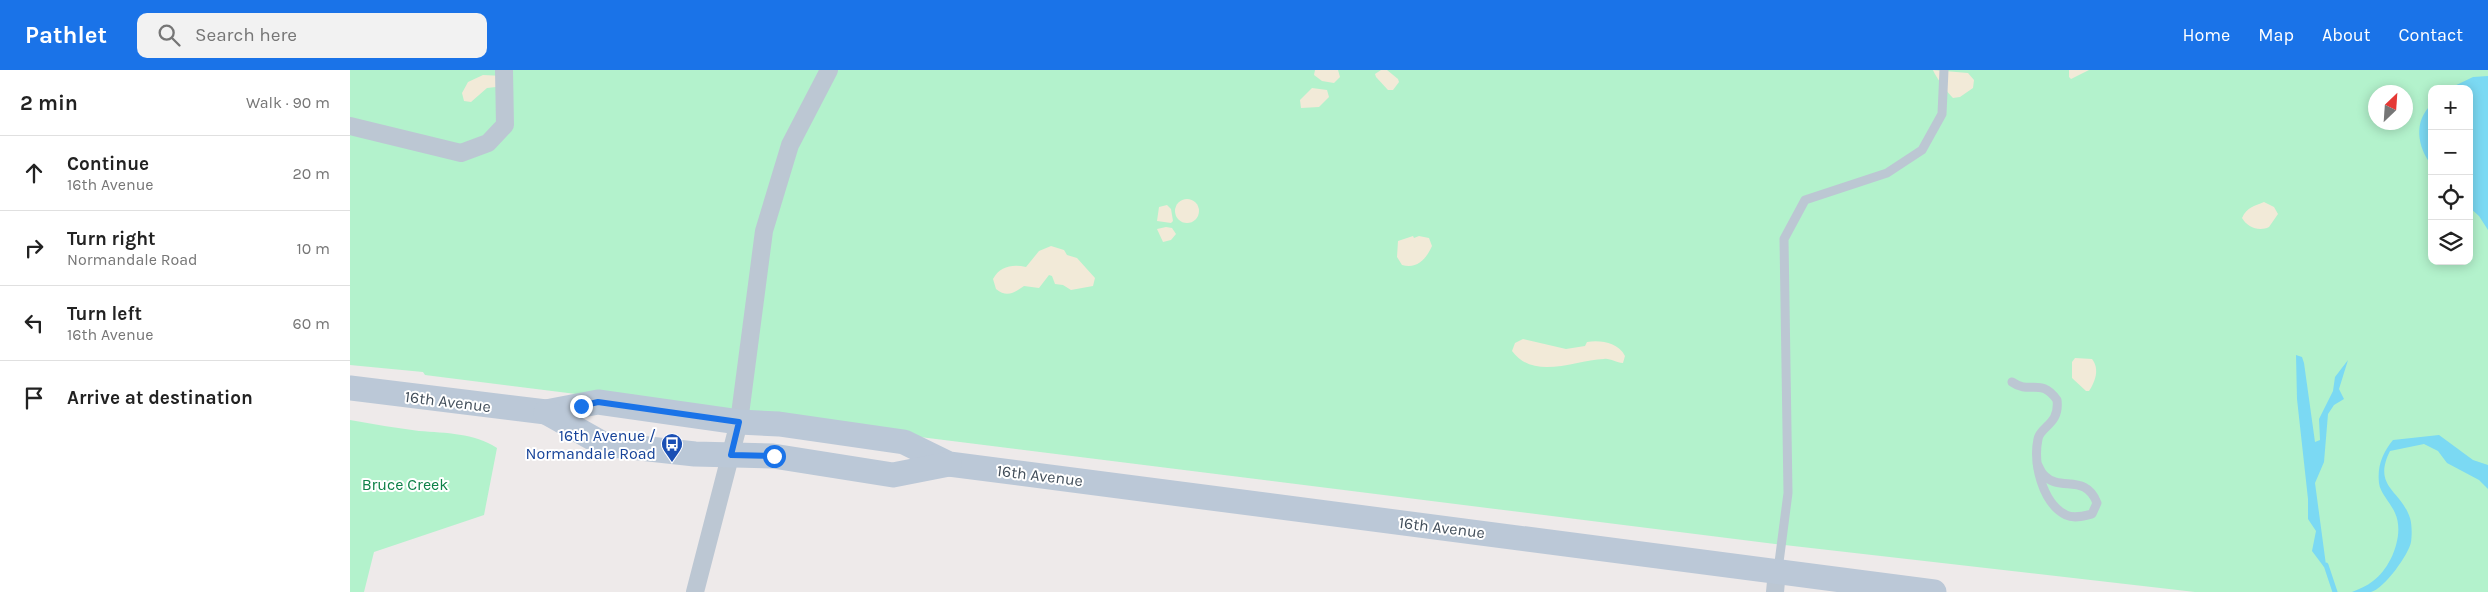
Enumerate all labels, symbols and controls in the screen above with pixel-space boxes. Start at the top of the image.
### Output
search box [137,13,487,58]
text: Pathlet [25,21,107,49]
icon: search [155,21,183,49]
text: Search here [195,24,297,46]
text: Home [2182,24,2230,46]
text: Map [2258,24,2294,46]
text: About [2322,24,2371,46]
text: Contact [2399,24,2463,46]
north arrow [2368,85,2413,130]
map controls [2428,85,2473,265]
button: + [2428,85,2473,130]
text: 2 min [20,91,78,115]
text: Walk · 90 m [246,93,330,112]
button: − [2428,130,2473,175]
text: Continue [67,153,149,175]
icon: ahead [20,159,48,187]
text: 20 m [292,164,330,183]
text: 16th Avenue [67,175,154,194]
button: locate [2428,175,2473,220]
button: layers [2428,220,2473,265]
text: Turn right [67,228,156,250]
icon: right [20,234,48,262]
text: 10 m [296,239,330,258]
text: Normandale Road [67,250,198,269]
text: Turn left [67,303,142,325]
icon: left [20,309,48,337]
text: 60 m [293,314,330,333]
text: 16th Avenue [67,325,154,344]
icon: arrive [20,384,48,412]
text: Arrive at destination [67,387,253,409]
street label: 16th Avenue [404,387,492,416]
route end [570,395,593,418]
place label: 16th Avenue / Normandale Road [525,426,656,463]
bus stop icon: 16th Avenue / Normandale Road [660,432,684,463]
route start [763,445,786,468]
street label: 16th Avenue [996,461,1084,490]
park label: Bruce Creek [362,475,448,494]
street label: 16th Avenue [1398,513,1486,542]

